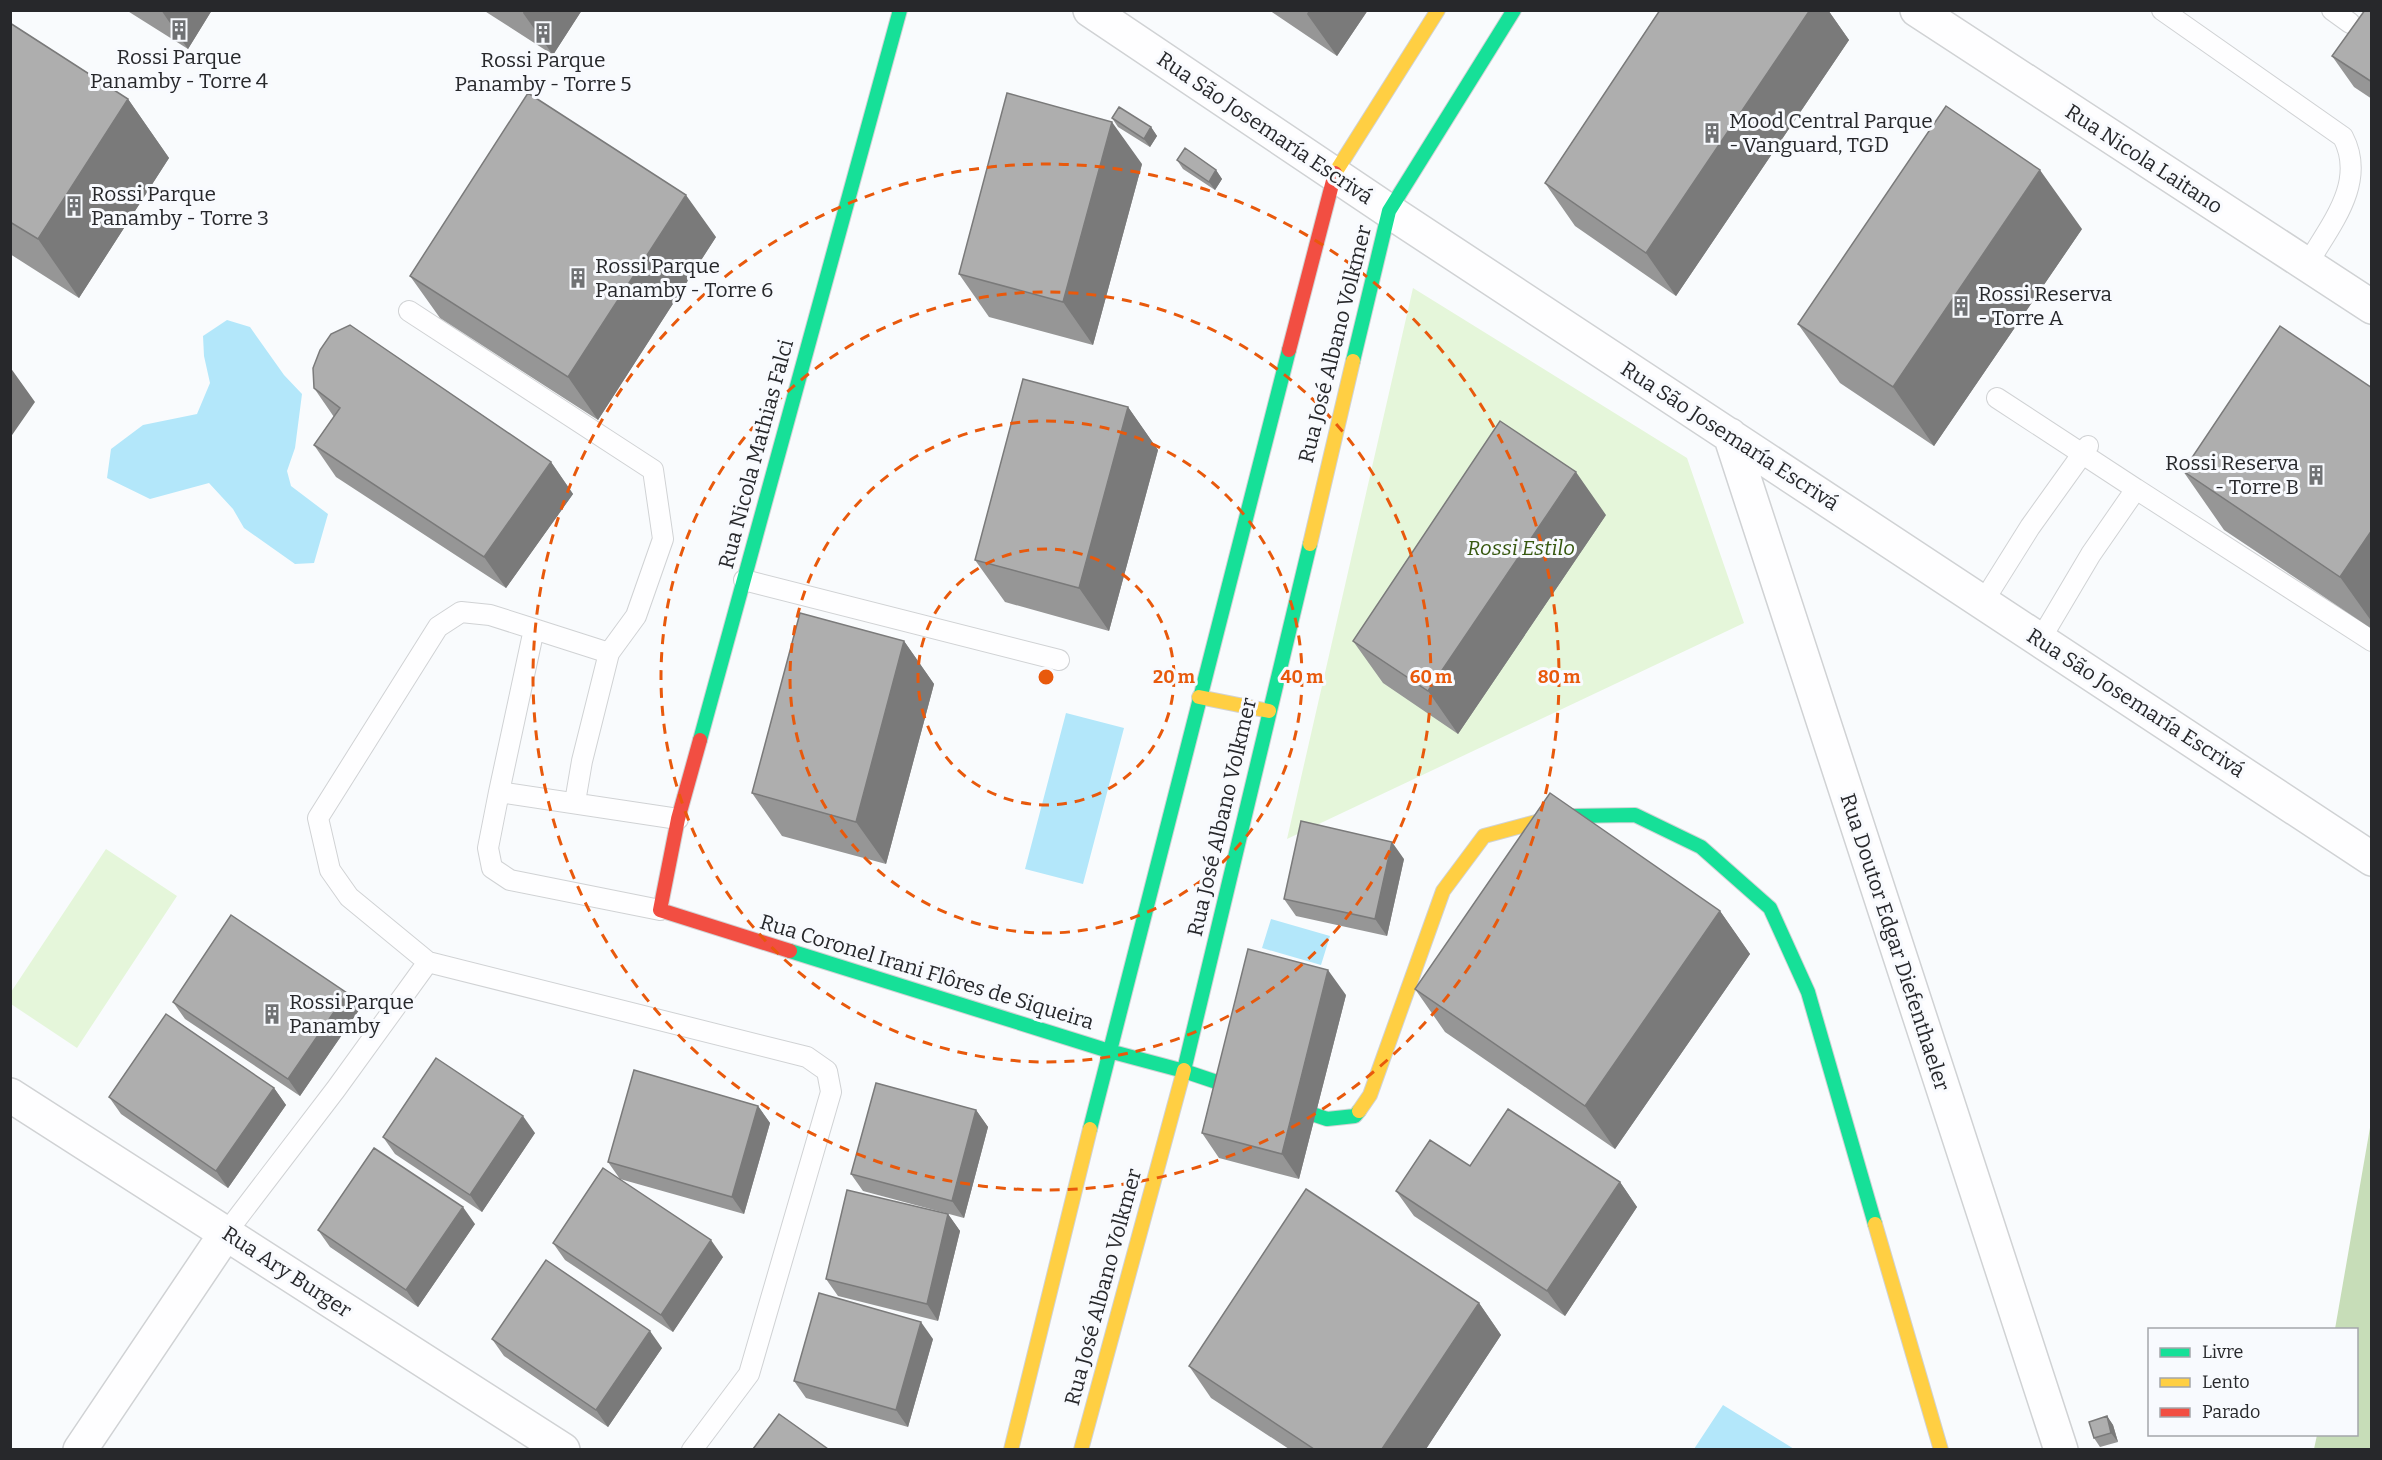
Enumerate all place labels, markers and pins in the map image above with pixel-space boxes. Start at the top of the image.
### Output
building icon: Rossi Parque Panamby - Torre 4 [167,18,191,42]
building icon: Rossi Parque Panamby - Torre 5 [531,21,555,45]
place label: Rossi Parque Panamby - Torre 4 [90,44,268,94]
place label: Rossi Parque Panamby - Torre 5 [454,47,632,97]
place label: Mood Central Parque - Vanguard, TGD [1729,108,1933,158]
building icon: Mood Central Parque - Vanguard, TGD [1700,121,1724,145]
place label: Rossi Parque Panamby - Torre 3 [91,181,269,231]
building icon: Rossi Parque Panamby - Torre 3 [62,194,86,218]
place label: Rossi Parque Panamby - Torre 6 [595,253,773,303]
building icon: Rossi Parque Panamby - Torre 6 [566,266,590,290]
place label: Rossi Reserva - Torre A [1978,281,2112,331]
building icon: Rossi Reserva - Torre A [1949,294,1973,318]
place label: Rossi Reserva - Torre B [2165,450,2300,500]
building icon: Rossi Reserva - Torre B [2304,463,2328,487]
centre of rings [1036,667,1056,687]
place label: Rossi Parque Panamby [289,989,414,1039]
building icon: Rossi Parque Panamby [260,1002,284,1026]

